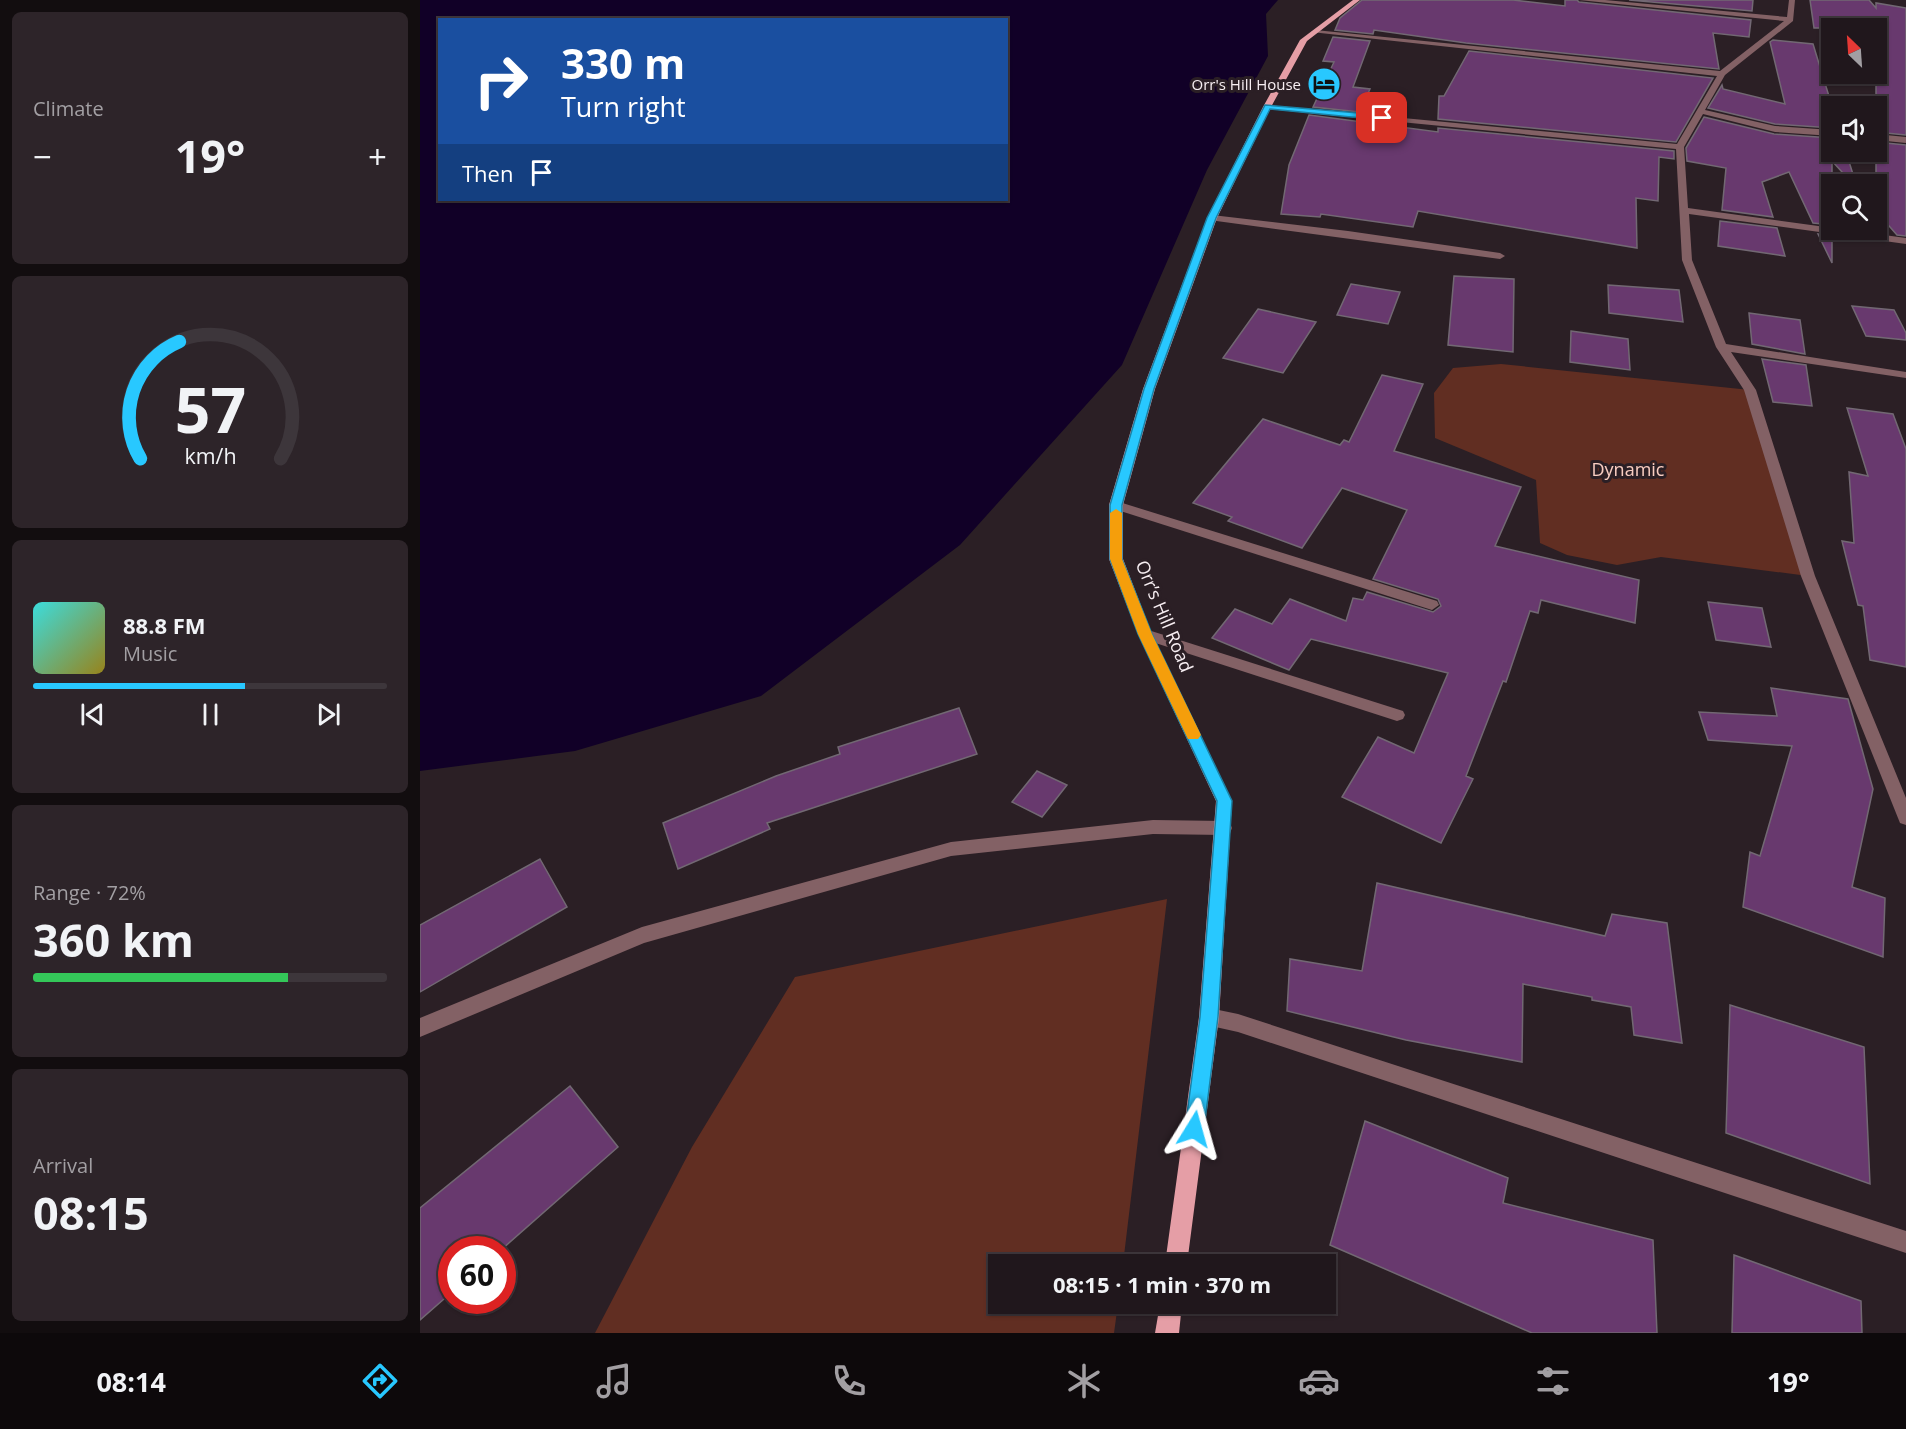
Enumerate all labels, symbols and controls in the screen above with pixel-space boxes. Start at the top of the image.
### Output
north arrow [1821,18,1887,84]
map controls [1821,18,1887,240]
text: 330 m [561,34,685,91]
icon: right [462,42,540,120]
hotel icon: Orr's Hill House [1306,66,1342,102]
place label: Orr's Hill House [1192,74,1301,94]
text: Turn right [561,88,686,125]
pin [1356,92,1407,143]
text: Climate [33,95,104,122]
button: sound [1821,96,1887,162]
icon: arrive [1365,101,1398,134]
text: 19° [175,125,245,186]
text: − [33,134,52,179]
text: + [368,134,387,179]
icon: arrive [525,156,558,189]
text: Then [462,158,513,188]
button: search [1821,174,1887,240]
text: 57 [174,366,246,451]
text: km/h [184,442,236,471]
park label: Dynamic [1592,457,1665,481]
street label: Orr’s Hill Road [1131,556,1199,676]
text: 88.8 FM [123,610,206,640]
text: Music [123,640,177,667]
icon: previous [76,698,109,731]
icon: pause [194,698,227,731]
icon: next [312,698,345,731]
text: Range · 72% [33,879,146,906]
text: 360 km [33,909,194,970]
position arrow [1162,1097,1226,1161]
text: Arrival [33,1152,93,1179]
text: 08:15 [33,1182,149,1243]
speed limit sign: 60 [438,1236,516,1314]
text: 08:15 · 1 min · 370 m [1053,1269,1271,1299]
icon: directions [359,1360,401,1402]
icon: music [593,1360,635,1402]
icon: phone [828,1360,870,1402]
icon: climate [1063,1360,1105,1402]
icon: car [1298,1360,1340,1402]
icon: filters [1532,1360,1574,1402]
text: 08:14 [96,1363,166,1400]
text: 19° [1767,1363,1810,1400]

